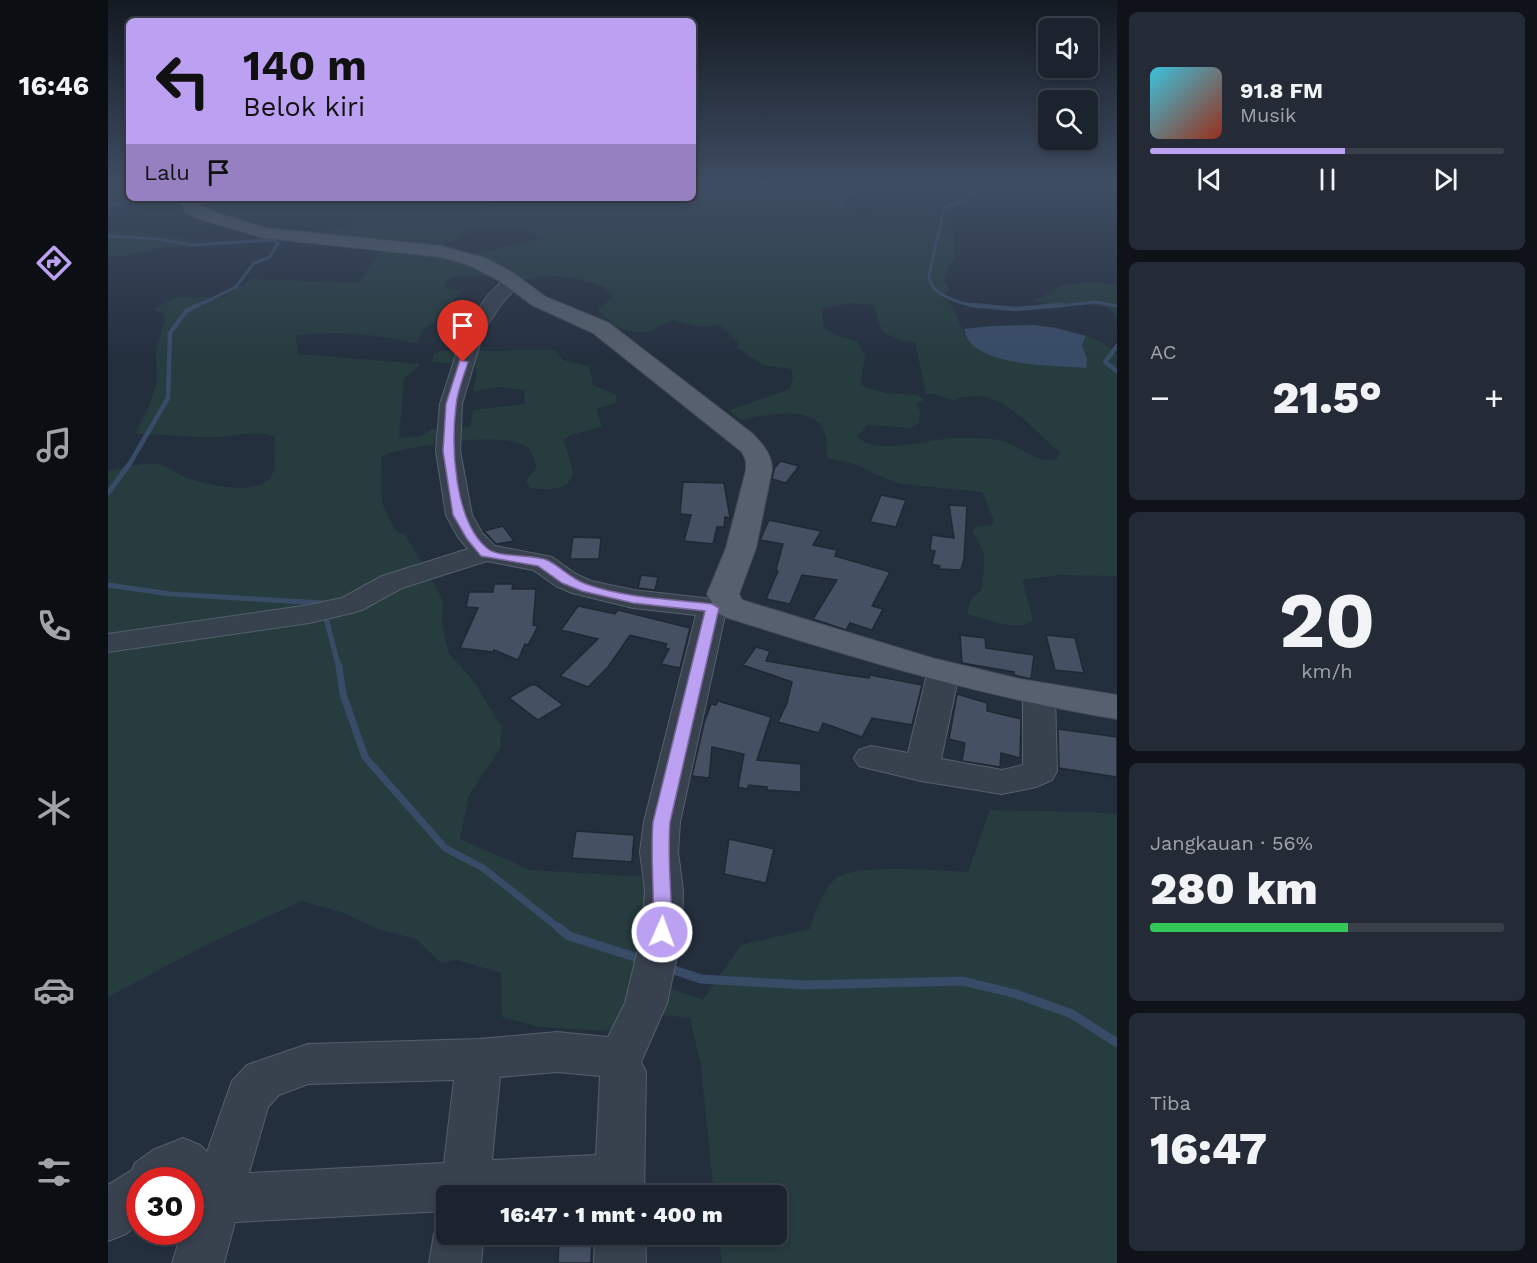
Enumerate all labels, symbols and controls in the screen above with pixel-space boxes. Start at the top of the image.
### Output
map controls [1038,18,1098,150]
button: sound [1038,18,1098,78]
text: 140 m [243,41,367,90]
icon: left [144,42,222,120]
text: 16:46 [19,70,89,102]
text: 91.8 FM [1240,78,1323,103]
button: search [1038,90,1098,150]
text: Belok kiri [243,91,365,123]
text: Musik [1240,103,1296,127]
icon: arrive [202,156,235,189]
text: Lalu [144,160,190,185]
icon: previous [1193,163,1226,196]
icon: pause [1311,163,1344,196]
icon: next [1429,163,1462,196]
icon: directions [33,242,75,284]
pin [437,300,488,362]
icon: arrive [446,309,479,342]
text: AC [1150,340,1176,364]
text: 21.5° [1272,371,1382,424]
text: − [1150,378,1170,417]
text: + [1484,378,1504,417]
icon: music [33,424,75,466]
text: 20 [1279,574,1375,666]
icon: phone [33,605,75,647]
text: km/h [1301,659,1353,683]
icon: climate [33,787,75,829]
text: Jangkauan · 56% [1150,831,1313,855]
text: 280 km [1150,862,1318,915]
position arrow [630,900,694,964]
icon: car [33,969,75,1011]
text: Tiba [1150,1091,1191,1115]
text: 16:47 [1150,1122,1267,1175]
icon: filters [33,1151,75,1193]
speed limit sign: 30 [126,1167,204,1245]
text: 16:47 · 1 mnt · 400 m [500,1202,723,1227]

